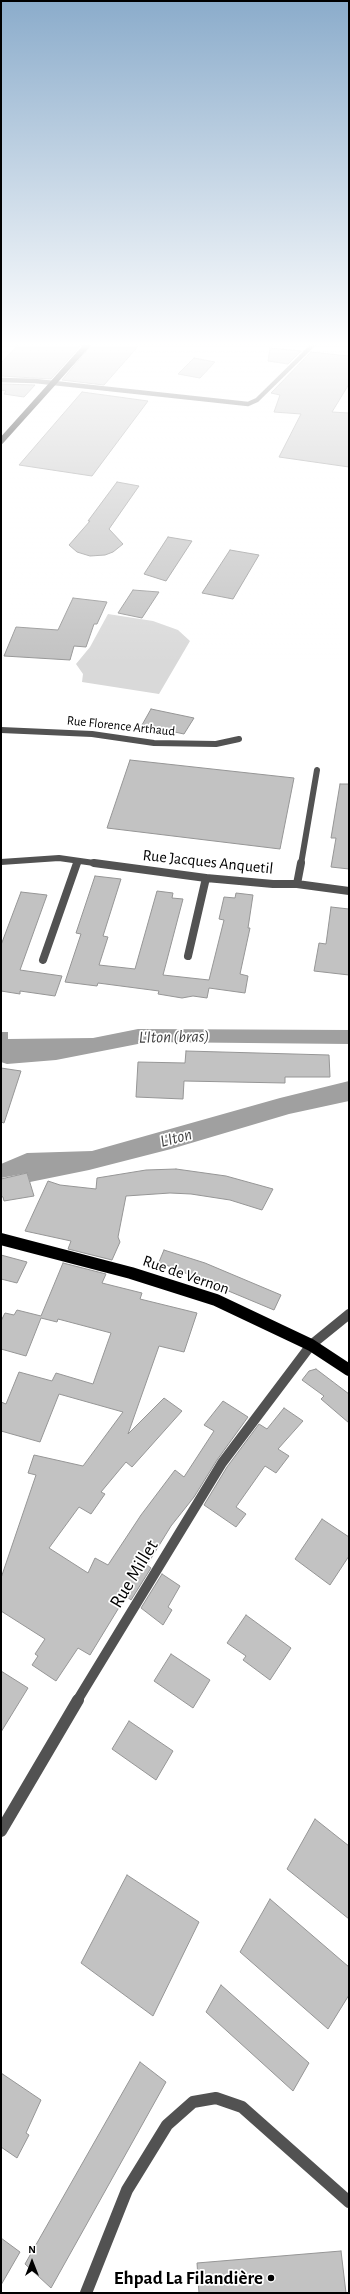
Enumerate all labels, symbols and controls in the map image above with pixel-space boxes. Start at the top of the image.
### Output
street label: Rue Florence Arthaud [66,713,176,739]
street label: Rue Jacques Anquetil [142,846,274,878]
water label: L'Iton (bras) [138,1026,210,1048]
water label: L'Iton [158,1124,194,1152]
street label: Rue de Vernon [140,1251,232,1299]
street label: Rue Millet [105,1536,163,1612]
north arrow [12,2242,52,2282]
text: N [28,2244,36,2255]
place label: Ehpad La Filandière [114,2267,263,2289]
marker: Ehpad La Filandière [266,2273,276,2283]

